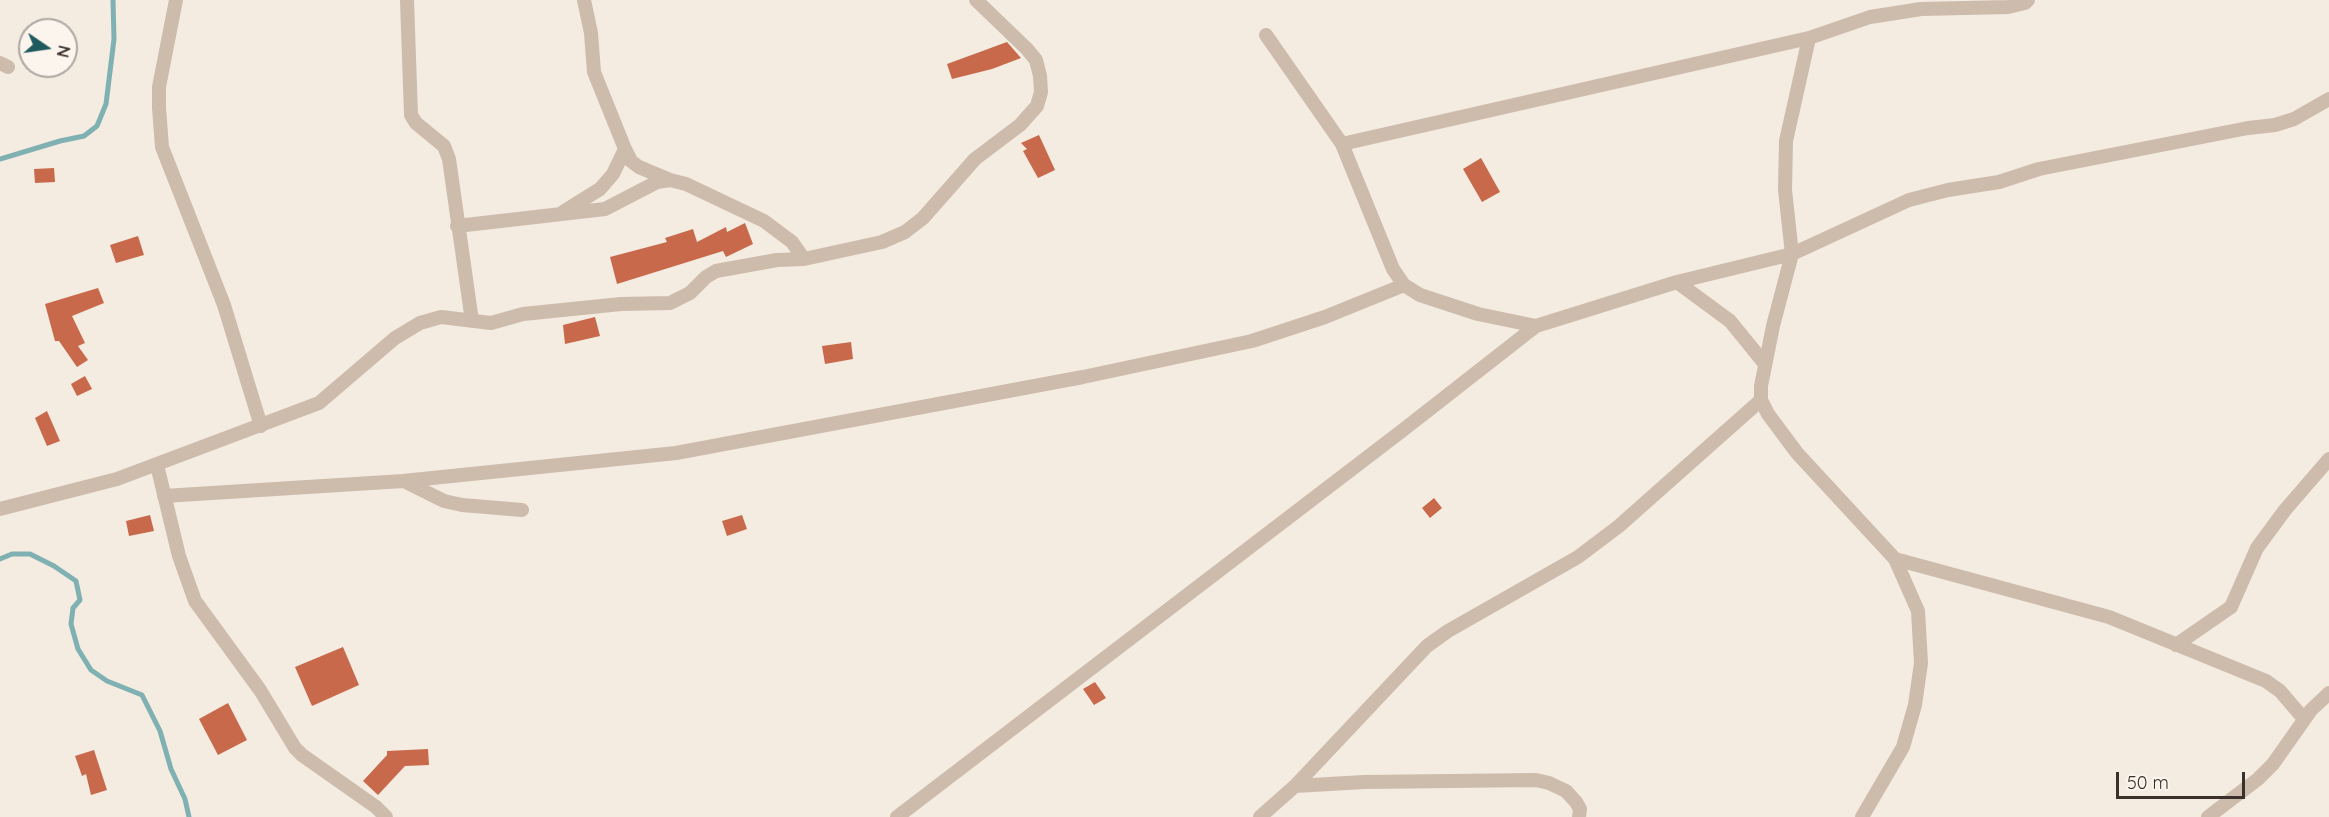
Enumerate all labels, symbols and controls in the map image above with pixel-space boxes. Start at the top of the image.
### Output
north arrow [18,18,78,78]
text: N [53,44,75,60]
scale bar [2119,760,2248,798]
text: 50 m [2127,771,2169,794]

